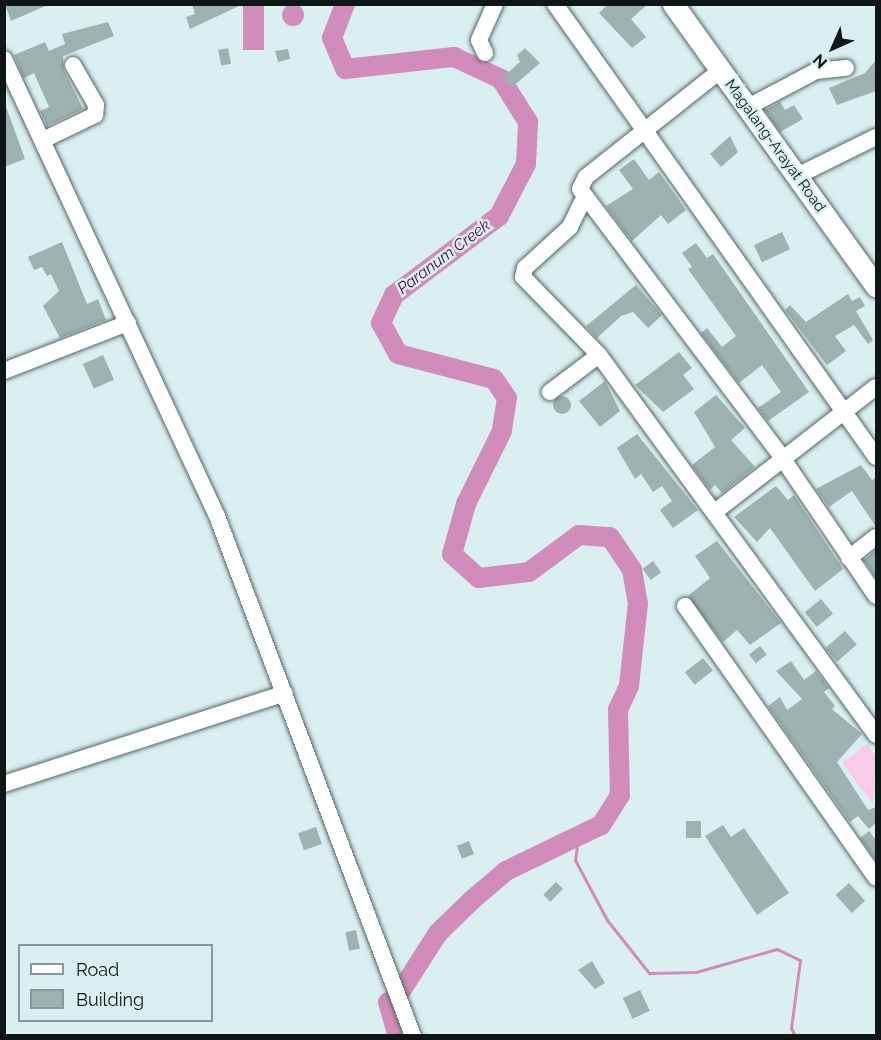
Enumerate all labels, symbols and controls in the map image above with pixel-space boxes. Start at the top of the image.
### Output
north arrow [803,18,863,78]
text: N [809,50,831,72]
street label: Magalang-Arayat Road [721,76,829,216]
water label: Paranum Creek [394,216,494,298]
legend [18,944,213,1022]
text: Road [76,959,119,980]
text: Building [76,989,144,1010]

